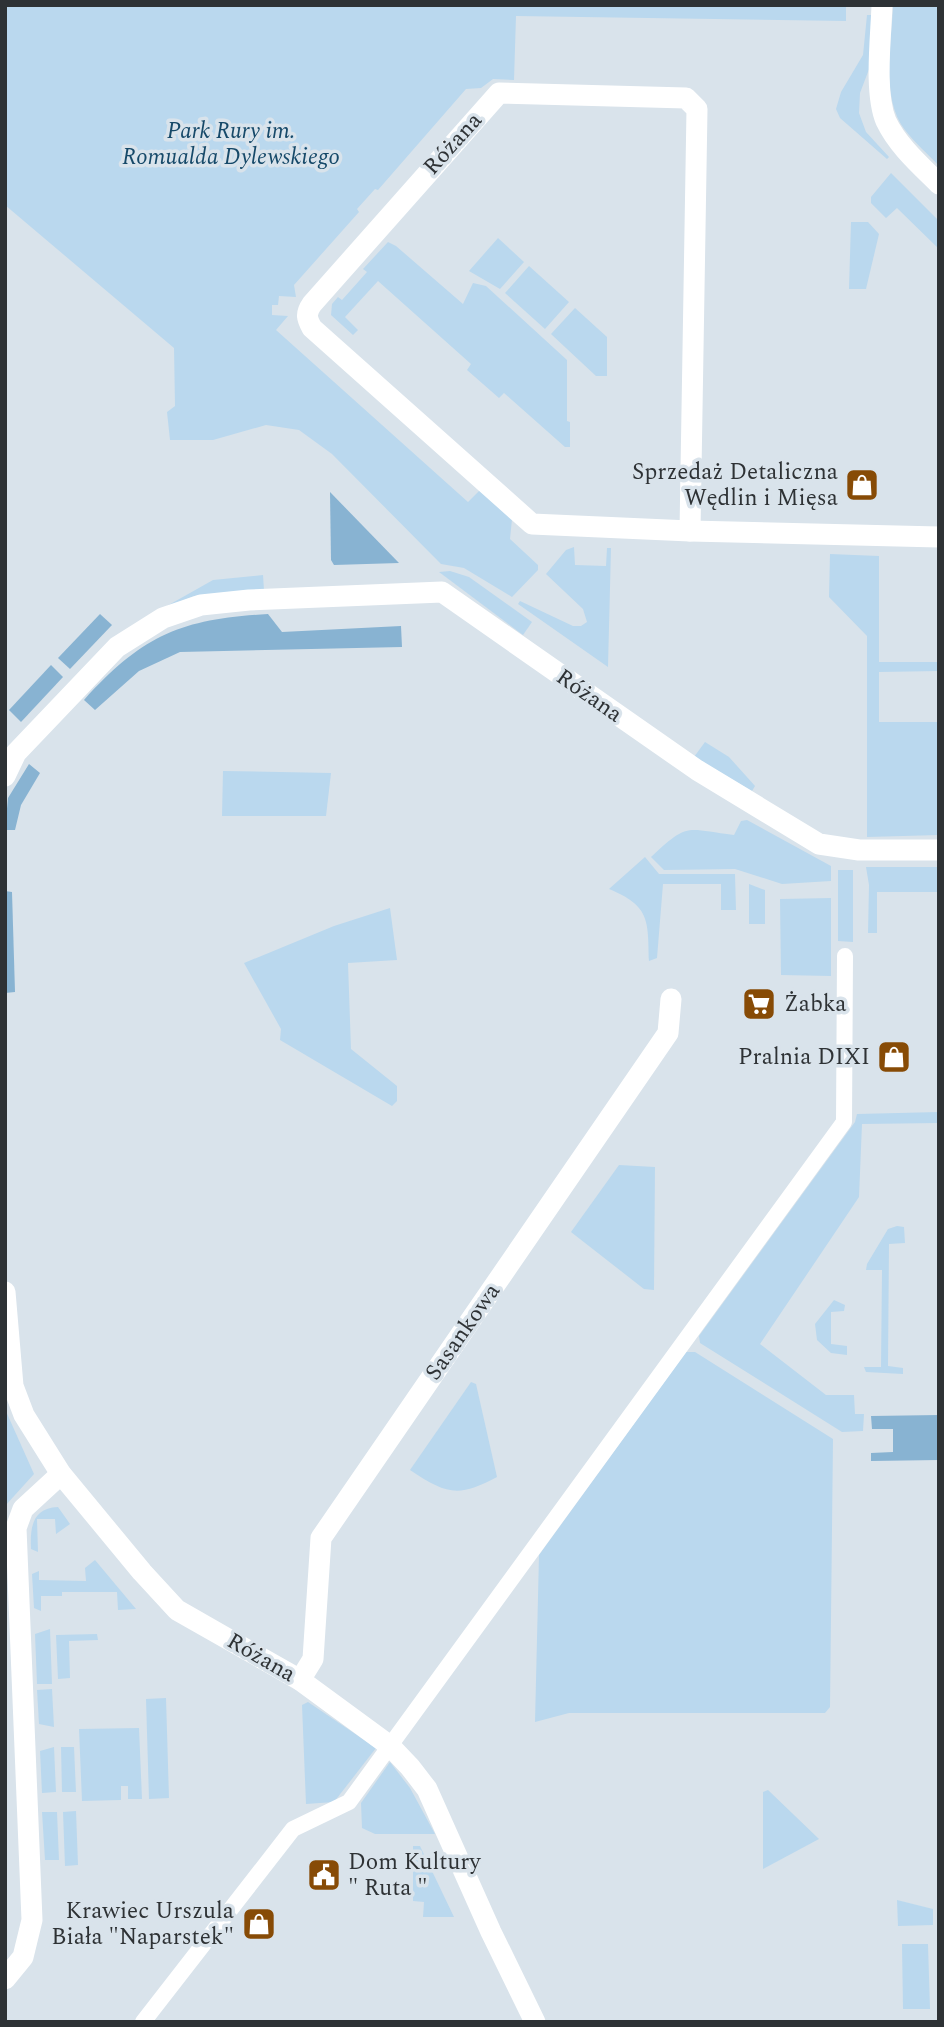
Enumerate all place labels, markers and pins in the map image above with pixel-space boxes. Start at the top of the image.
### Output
place label: Sprzedaż Detaliczna Wędlin i Mięsa [632,455,838,516]
shop icon: Sprzedaż Detaliczna Wędlin i Mięsa [843,466,881,504]
supermarket icon: Żabka [740,985,778,1023]
place label: Żabka [784,987,847,1022]
shop icon: Pralnia DIXI [875,1038,913,1076]
place label: Pralnia DIXI [738,1040,870,1075]
place label: Dom Kultury " Ruta " [348,1845,481,1906]
public building icon: Dom Kultury " Ruta " [305,1856,343,1894]
place label: Krawiec Urszula Biała "Naparstek" [51,1894,234,1955]
shop icon: Krawiec Urszula Biała "Naparstek" [240,1905,278,1943]

